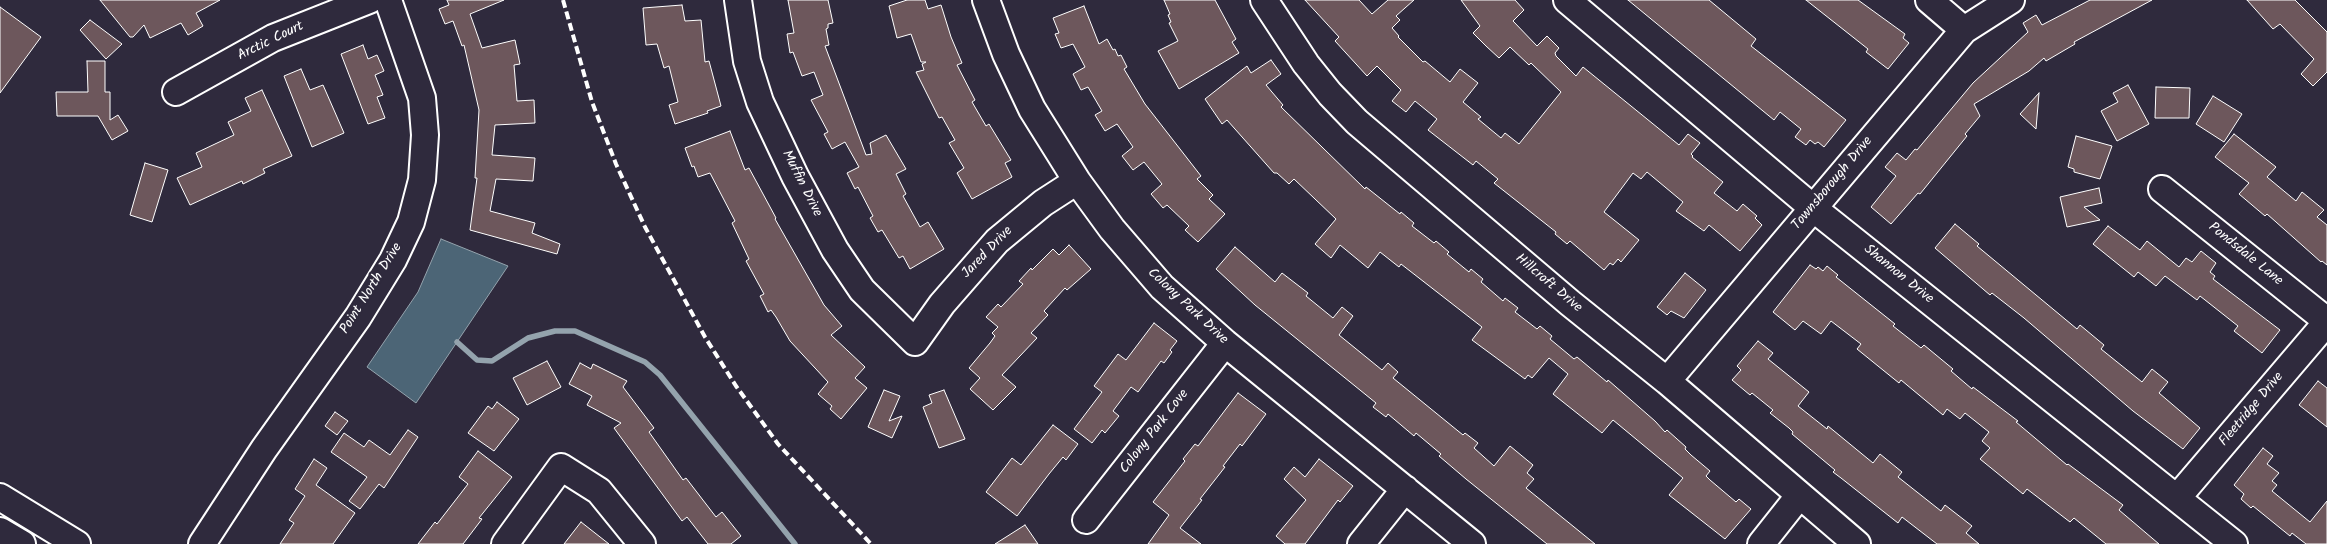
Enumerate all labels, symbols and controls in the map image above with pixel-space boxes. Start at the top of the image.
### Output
street label: Arctic Court [235,19,307,65]
street label: Townsborough Drive [1789,134,1877,234]
street label: Muffin Drive [777,148,825,220]
street label: Pondsdale Lane [2204,220,2286,290]
street label: Jared Drive [959,223,1017,283]
street label: Point North Drive [337,240,407,338]
street label: Shannon Drive [1860,242,1936,308]
street label: Hillcroft Drive [1511,251,1585,317]
street label: Colony Park Drive [1143,265,1231,349]
street label: Fleetridge Drive [2216,370,2288,450]
street label: Colony Park Cove [1117,387,1193,477]

